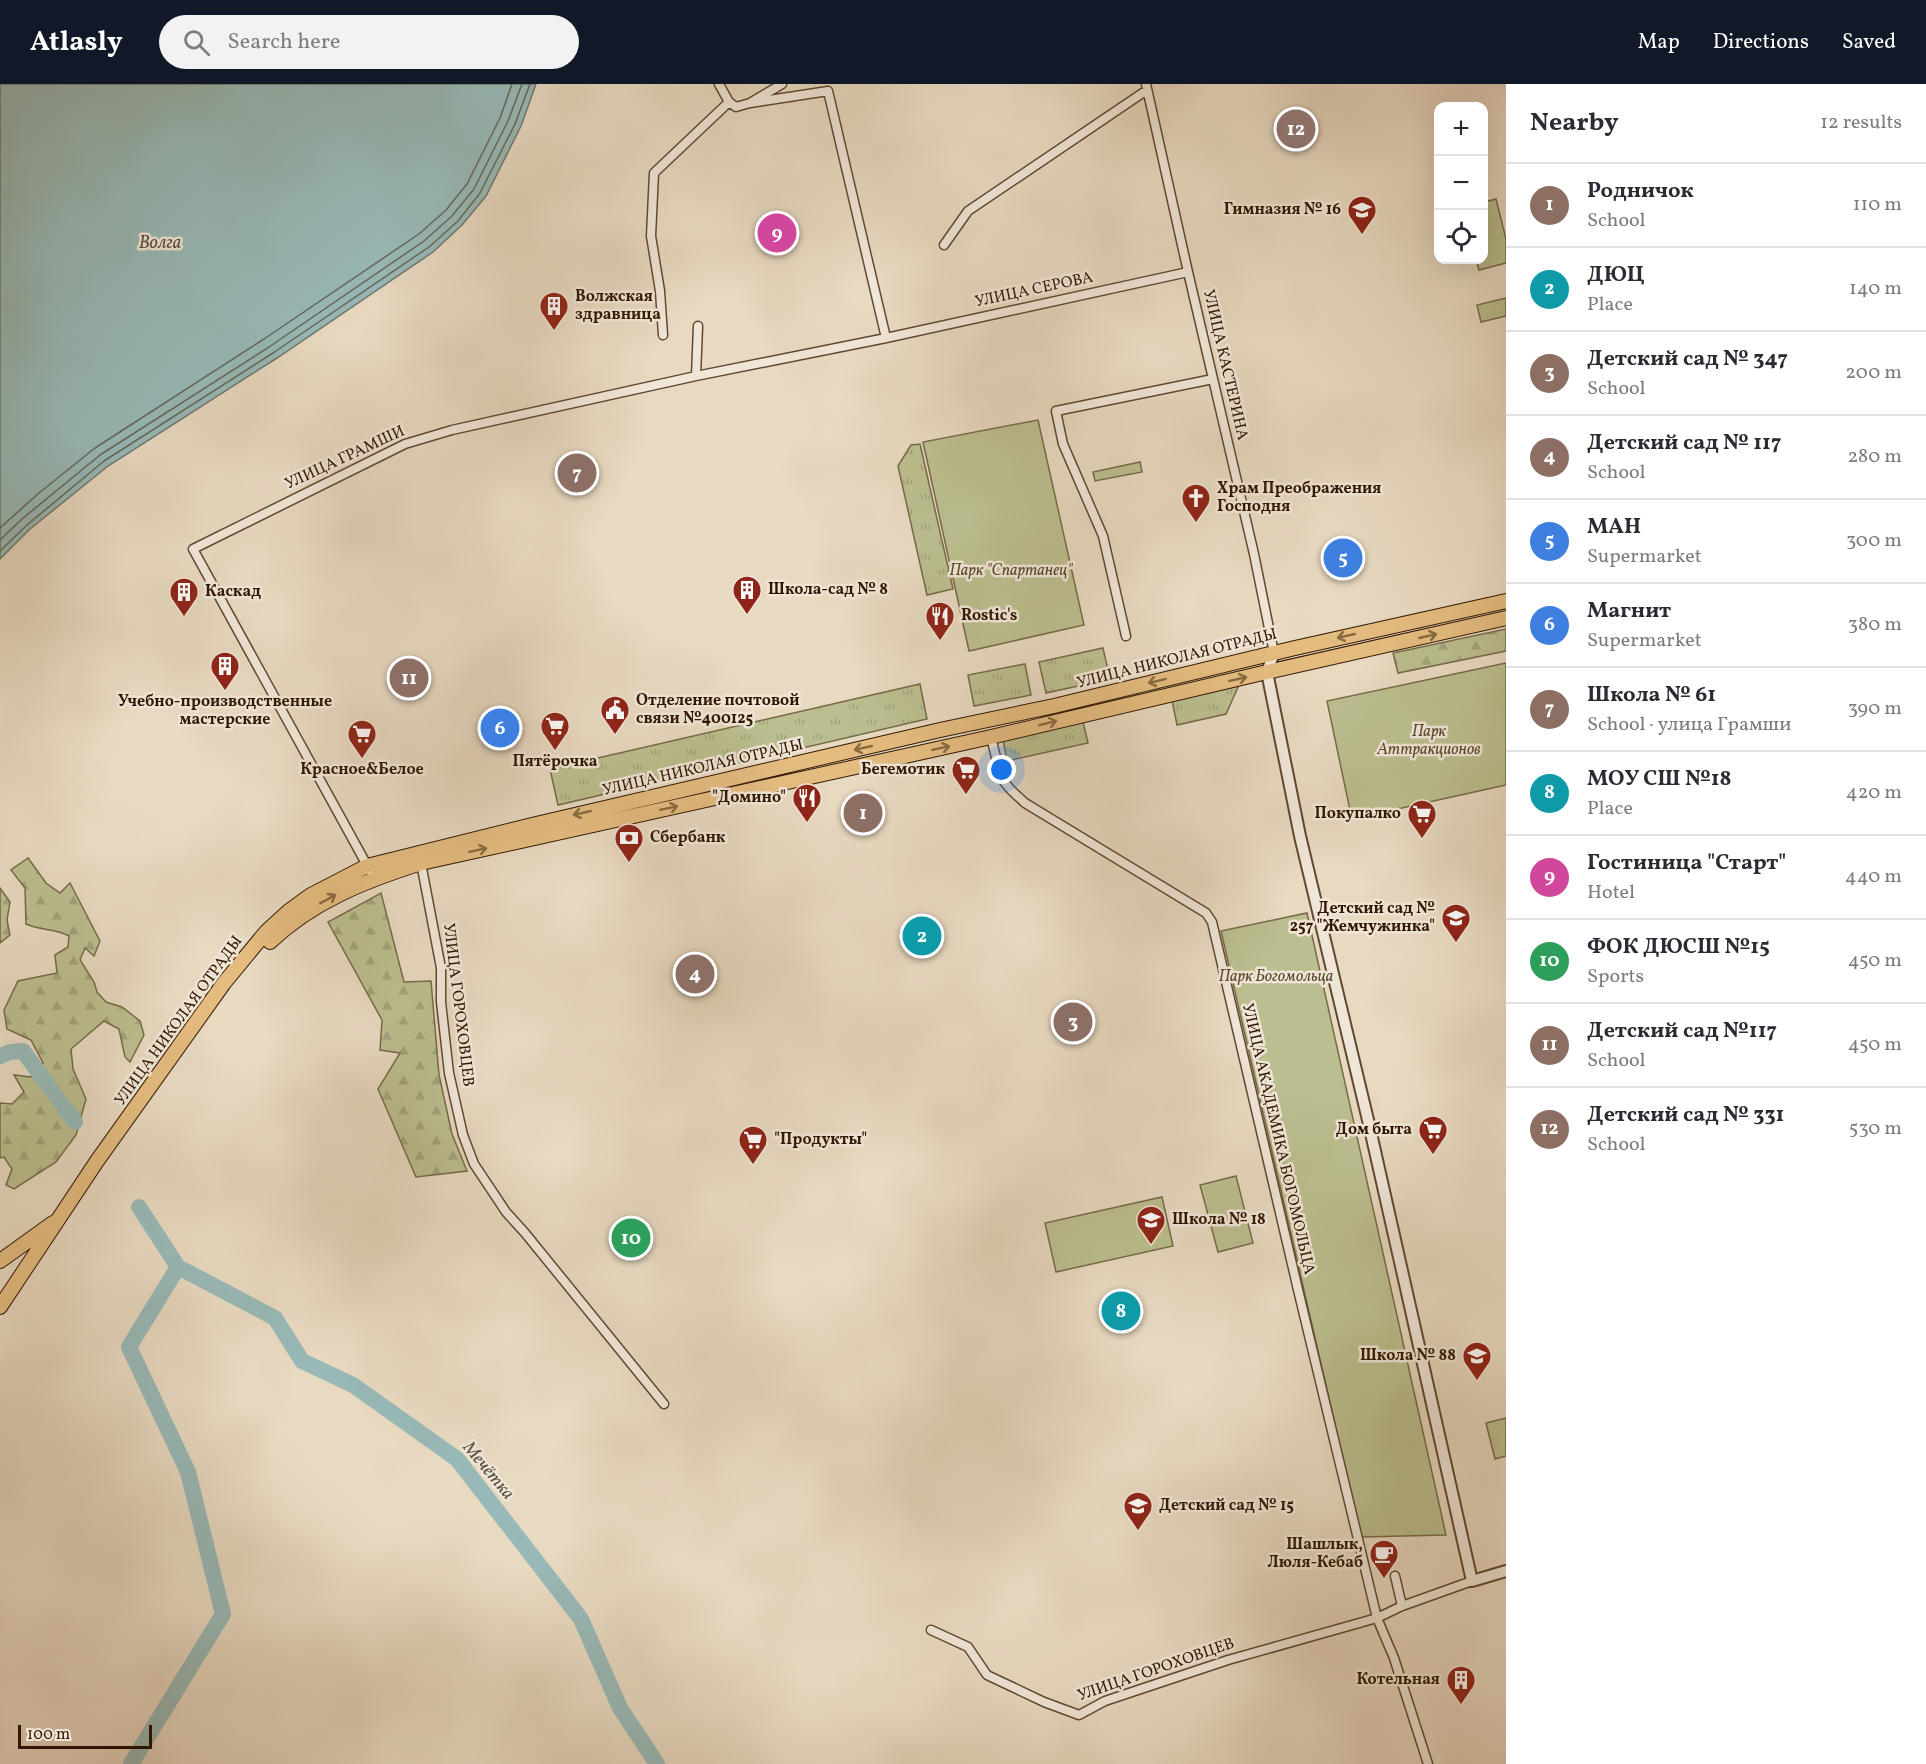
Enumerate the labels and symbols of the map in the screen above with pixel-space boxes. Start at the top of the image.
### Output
pin: 12 [1276,106,1316,152]
school or university icon: Гимназия № 16 [1346,194,1378,236]
place label: Гимназия № 16 [1224,199,1341,221]
pin: 9 [758,210,796,256]
water label: Волга [139,231,181,256]
street label: УЛИЦА СЕРОВА [973,267,1095,313]
place label: Волжская здравница [575,286,661,326]
street label: УЛИЦА КАСТЕРИНА [1197,287,1253,443]
building icon: Волжская здравница [538,290,570,332]
street label: УЛИЦА ГРАМШИ [281,421,409,495]
pin: 7 [558,450,596,496]
place label: Храм Преображения Господня [1217,478,1381,518]
church icon: Храм Преображения Господня [1180,482,1212,524]
pin: 5 [1324,536,1362,580]
park label: Парк "Спартанец" [949,560,1073,582]
building icon: Школа-сад № 8 [731,574,763,616]
building icon: Каскад [168,576,200,618]
place label: Школа-сад № 8 [768,579,888,601]
place label: Каскад [205,581,261,603]
restaurant icon: Rostic's [924,600,956,642]
place label: Rostic's [961,605,1017,627]
street label: УЛИЦА НИКОЛАЯ ОТРАДЫ [1075,623,1279,695]
one-way arrow [1418,629,1437,641]
one-way arrow [1337,631,1356,643]
building icon: Учебно-производственные мастерские [209,650,241,692]
pin: 11 [390,656,428,700]
one-way arrow [1228,672,1247,684]
one-way arrow [1147,676,1166,688]
place label: Отделение почтовой связи №400125 [636,690,799,730]
place label: Учебно-производственные мастерские [118,691,332,731]
public building icon: Отделение почтовой связи №400125 [599,694,631,736]
pin: 6 [480,706,520,750]
supermarket icon: Пятёрочка [539,710,571,752]
one-way arrow [1038,717,1057,729]
supermarket icon: Красное&Белое [346,718,378,760]
park label: Парк Аттракционов [1376,721,1481,761]
street label: УЛИЦА НИКОЛАЯ ОТРАДЫ [600,734,806,802]
one-way arrow [931,742,950,753]
one-way arrow [854,743,873,755]
place label: Пятёрочка [512,751,598,773]
supermarket icon: Бегемотик [950,754,982,796]
your location [987,755,1016,784]
place label: Красное&Белое [300,759,424,781]
place label: Бегемотик [861,759,945,781]
restaurant icon: "Домино" [791,782,823,824]
place label: "Домино" [712,787,786,809]
pin: 1 [844,790,882,836]
supermarket icon: Покупалко [1406,798,1438,840]
one-way arrow [658,802,678,813]
place label: Покупалко [1315,803,1401,825]
one-way arrow [573,808,592,819]
bank icon: Сбербанк [613,822,645,864]
place label: Сбербанк [650,827,726,849]
one-way arrow [468,844,487,855]
one-way arrow [319,893,337,904]
place label: Детский сад № 257 "Жемчужинка" [1290,898,1435,938]
school or university icon: Детский сад № 257 "Жемчужинка" [1440,902,1472,944]
pin: 2 [902,914,942,958]
street label: УЛИЦА ГОРОХОВЦЕВ [437,922,479,1088]
street label: УЛИЦА НИКОЛАЯ ОТРАДЫ [110,931,248,1111]
pin: 4 [676,952,714,996]
park label: Парк Богомольца [1219,966,1334,988]
pin: 3 [1054,1000,1092,1044]
street label: УЛИЦА АКАДЕМИКА БОГОМОЛЬЦА [1236,1001,1320,1277]
supermarket icon: Дом быта [1417,1114,1449,1156]
place label: Дом быта [1336,1119,1412,1141]
supermarket icon: "Продукты" [737,1124,769,1166]
place label: "Продукты" [774,1129,867,1151]
school or university icon: Школа № 18 [1135,1204,1167,1246]
place label: Школа № 18 [1172,1209,1266,1231]
pin: 10 [612,1216,650,1260]
pin: 8 [1102,1288,1140,1334]
school or university icon: Школа № 88 [1461,1340,1493,1382]
place label: Школа № 88 [1360,1345,1456,1367]
water label: Мечётка [456,1436,520,1505]
school or university icon: Детский сад № 15 [1122,1490,1154,1532]
place label: Детский сад № 15 [1159,1495,1294,1517]
place label: Шашлык, Люля-Кебаб [1268,1534,1363,1574]
cafe icon: Шашлык, Люля-Кебаб [1368,1538,1400,1580]
street label: УЛИЦА ГОРОХОВЦЕВ [1075,1633,1237,1707]
building icon: Котельная [1445,1664,1477,1706]
place label: Котельная [1356,1669,1440,1691]
scale bar [18,1722,152,1750]

